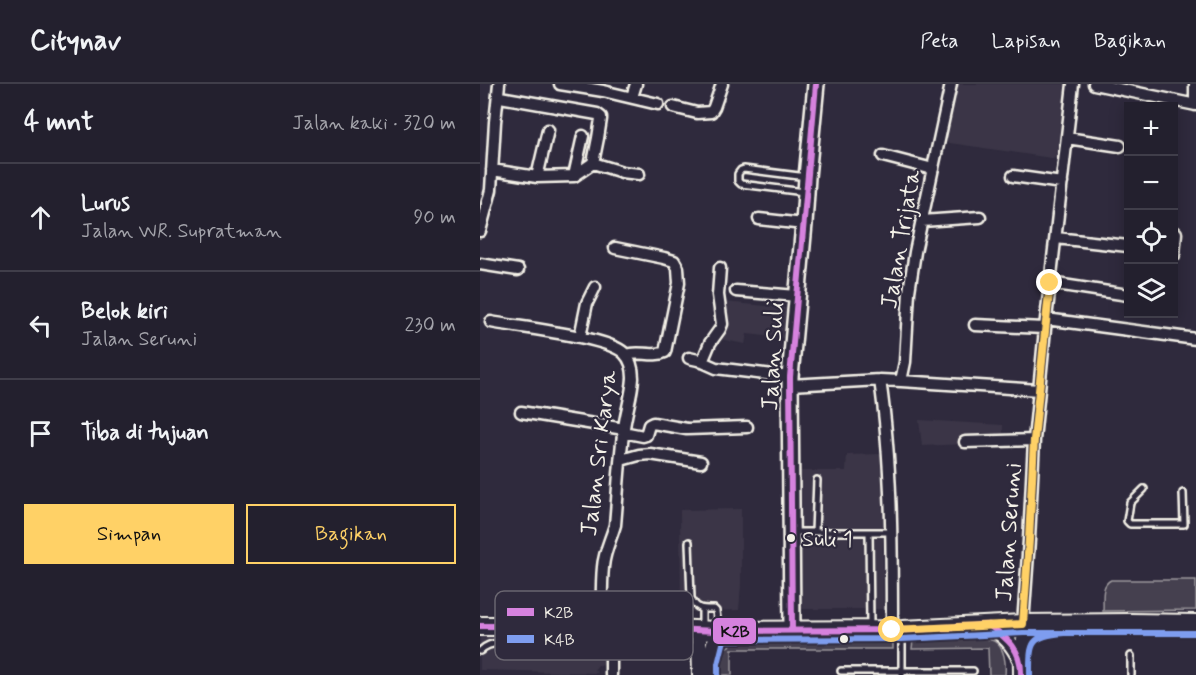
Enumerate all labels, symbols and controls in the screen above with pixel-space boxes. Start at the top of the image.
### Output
text: Citynav [30,23,121,60]
text: Peta [920,27,959,55]
text: Lapisan [992,27,1061,55]
text: Bagikan [1094,27,1166,55]
map controls [1124,102,1178,318]
button: + [1124,102,1178,156]
text: 4 mnt [24,106,94,140]
text: Jalan kaki · 320 m [292,110,456,137]
button: − [1124,156,1178,210]
street label: Jalan Trijata [874,167,929,311]
text: Lurus [81,190,130,218]
icon: ahead [24,201,57,234]
text: 90 m [413,204,456,231]
button: locate [1124,210,1178,264]
text: Jalan WR. Supratman [81,218,282,245]
button: layers [1124,264,1178,318]
route end [1036,269,1062,295]
text: Belok kiri [81,298,168,326]
street label: Jalan Suli [755,301,792,412]
icon: left [24,309,57,342]
text: 230 m [404,312,456,339]
text: Jalan Seruni [81,326,197,353]
street label: Jalan Sri Karya [574,368,625,538]
icon: arrive [24,417,57,450]
text: Tiba di tujuan [81,419,209,447]
street label: Jalan Seruni [989,462,1030,603]
button: Simpan [24,504,234,564]
button: Bagikan [246,504,456,564]
place label: Suli 1 [802,526,853,554]
marker: Suli 1 [785,532,797,544]
legend [495,591,693,660]
text: K2B [544,603,573,624]
route start [878,616,904,642]
line badge: K2B [712,617,757,645]
text: K2B [720,622,750,643]
text: K4B [544,630,575,651]
unlabelled marker [838,633,850,645]

